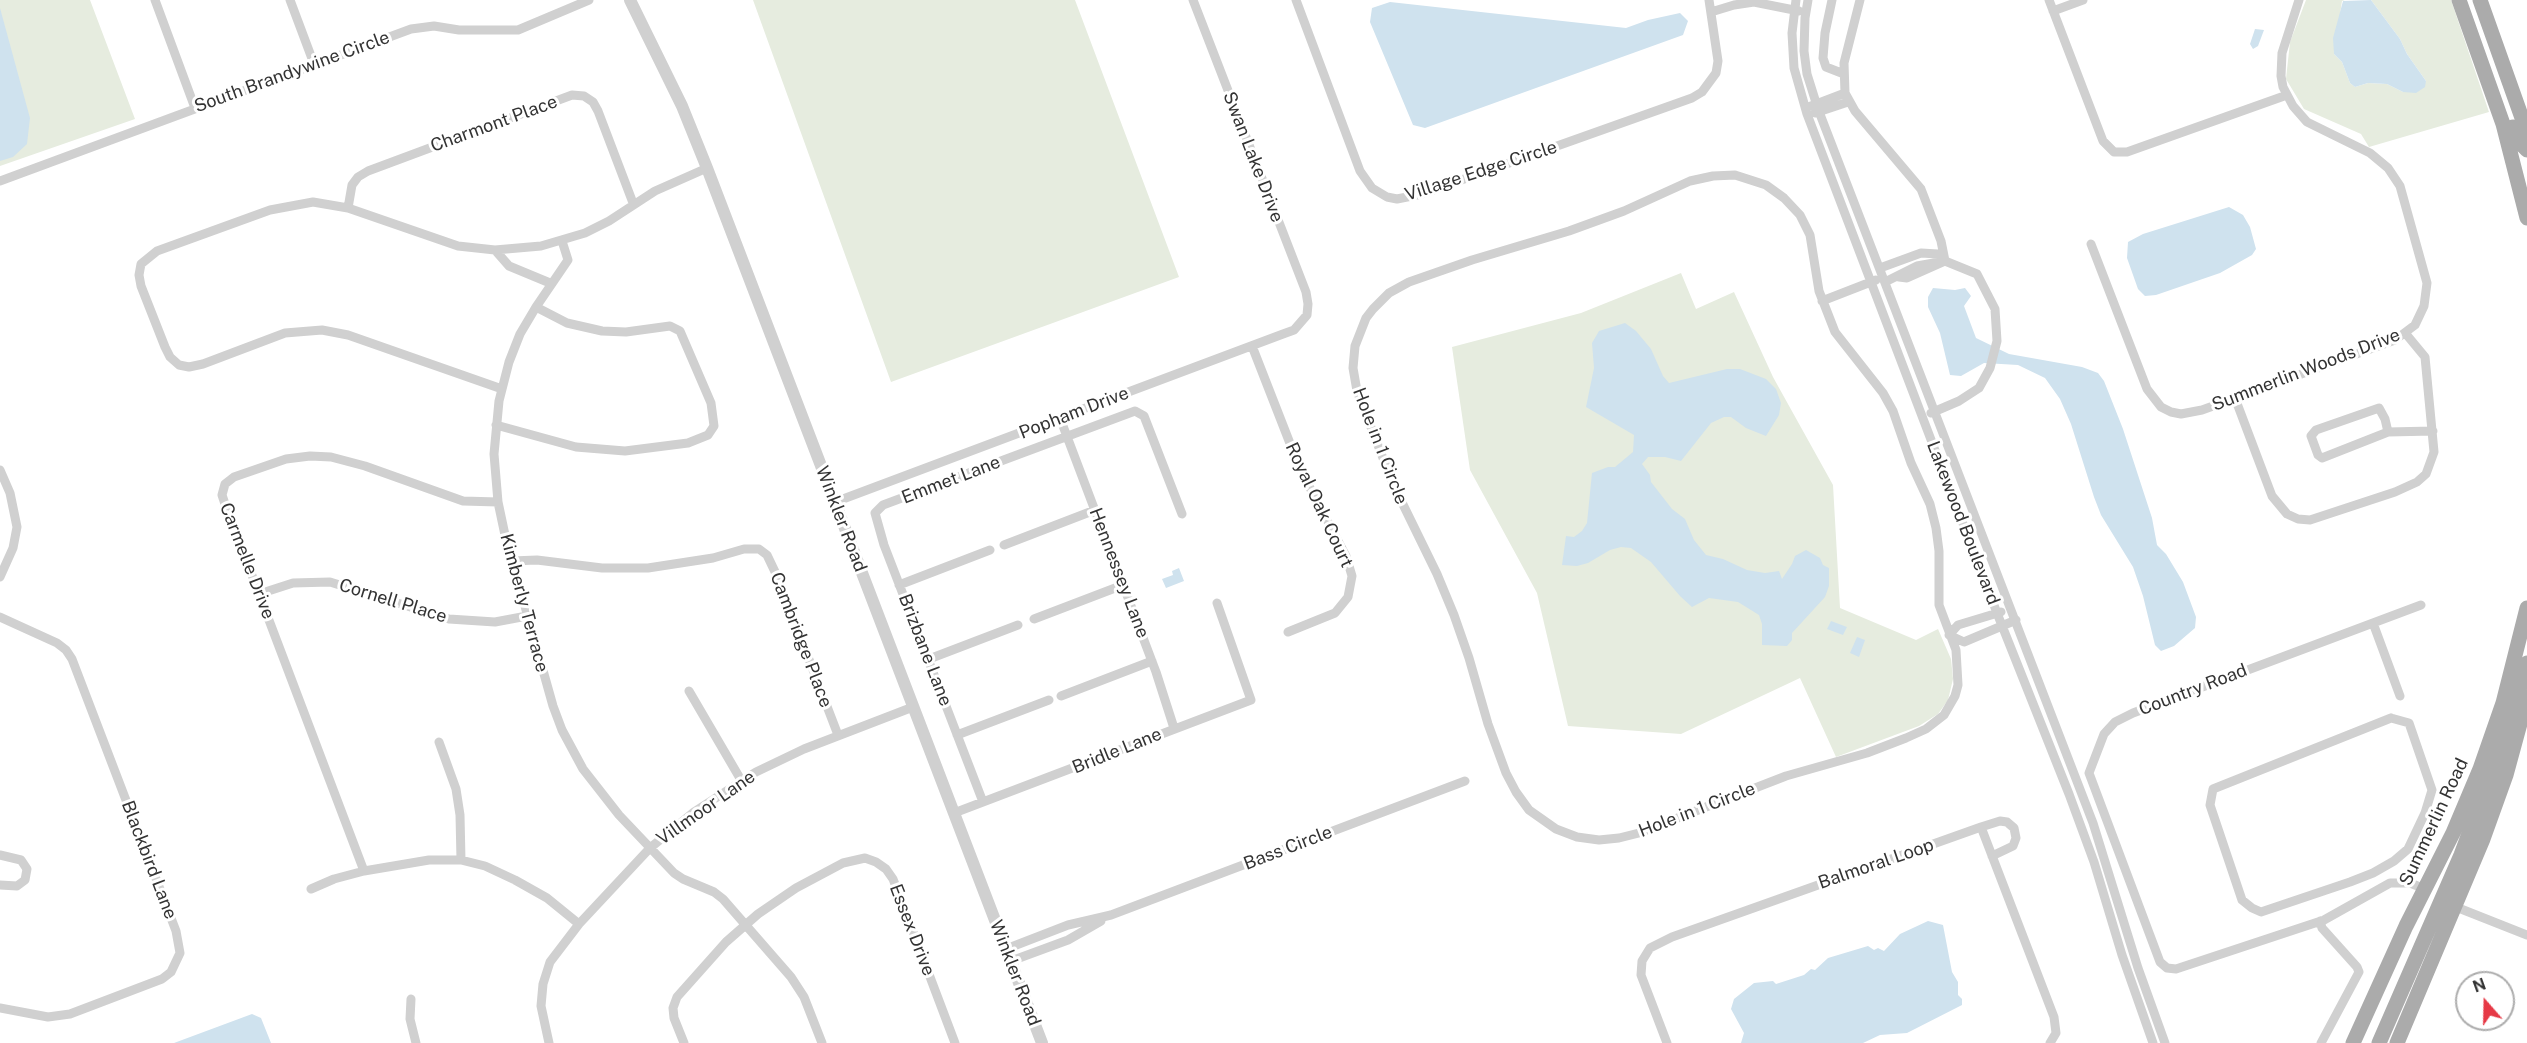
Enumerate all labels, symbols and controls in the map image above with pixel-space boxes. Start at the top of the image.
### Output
street label: South Brandywine Circle [191,27,393,117]
street label: Swan Lake Drive [1218,89,1288,225]
street label: Charmont Place [428,91,560,157]
street label: Village Edge Circle [1402,136,1560,206]
street label: Summerlin Woods Drive [2209,324,2403,416]
street label: Popham Drive [1016,382,1132,444]
street label: Hole in 1 Circle [1348,385,1412,507]
street label: Lakewood Boulevard [1922,438,2004,608]
street label: Royal Oak Court [1281,439,1357,571]
street label: Emmet Lane [899,451,1003,509]
street label: Winkler Road [811,463,871,575]
street label: Carmelle Drive [215,500,279,622]
street label: Hennessey Lane [1084,505,1154,641]
street label: Kimberly Terrace [495,531,553,675]
street label: Cambridge Place [765,569,837,711]
street label: Cornell Place [336,574,450,628]
street label: Brizbane Lane [894,591,956,709]
street label: Country Road [2136,659,2250,721]
street label: Bridle Lane [1069,723,1165,779]
street label: Summerlin Road [2395,755,2473,889]
street label: Villmoor Lane [653,766,759,850]
street label: Hole in 1 Circle [1636,778,1758,842]
street label: Blackbird Lane [116,798,182,922]
street label: Bass Circle [1241,821,1335,875]
street label: Balmoral Loop [1815,834,1937,894]
street label: Essex Drive [885,881,939,979]
street label: Winkler Road [985,917,1045,1029]
north arrow [2455,971,2515,1031]
text: N [2470,974,2488,997]

